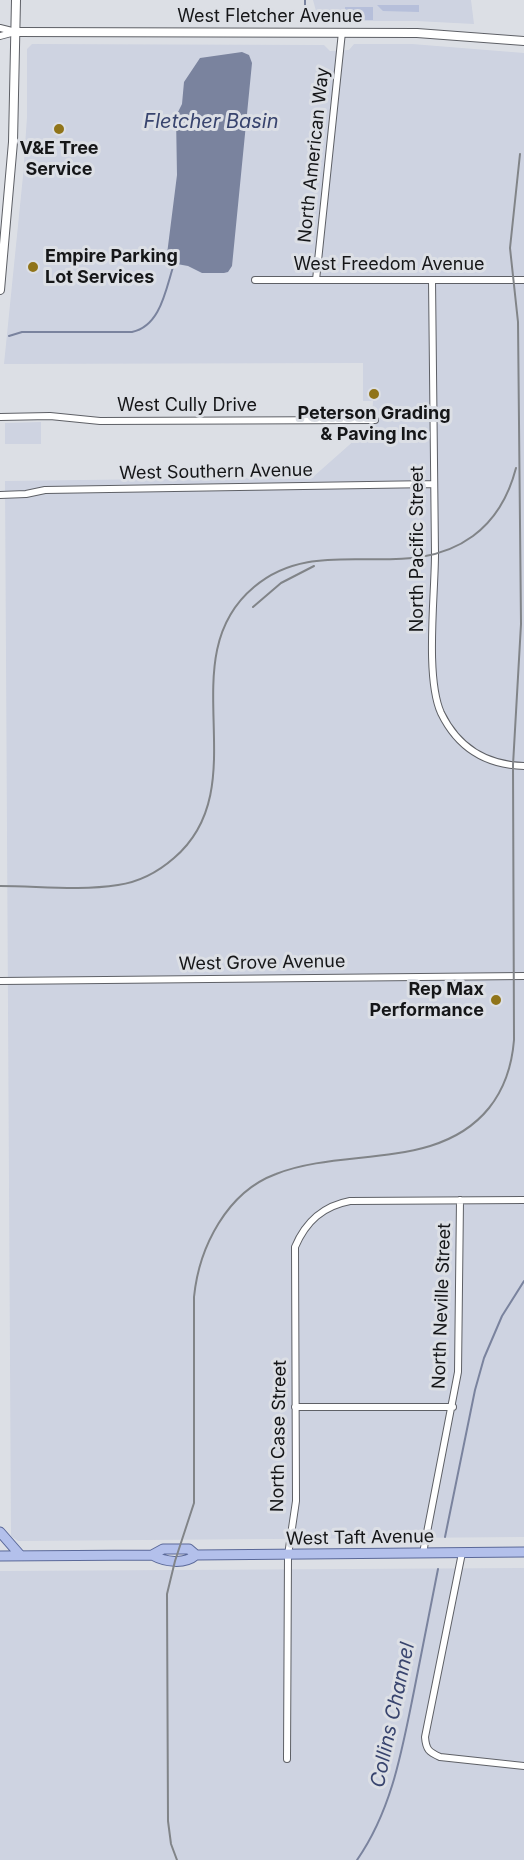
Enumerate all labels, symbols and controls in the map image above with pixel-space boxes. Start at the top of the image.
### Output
street label: West Fletcher Avenue [177,6,363,28]
street label: North American Way [294,66,334,244]
water label: Fletcher Basin [143,110,279,134]
marker: V&E Tree Service [52,122,66,136]
place label: V&E Tree Service [19,138,99,180]
place label: Empire Parking Lot Services [45,246,178,288]
street label: West Freedom Avenue [293,254,485,276]
marker: Empire Parking Lot Services [26,260,40,274]
marker: Peterson Grading & Paving Inc [367,387,381,401]
street label: West Cully Drive [117,395,257,417]
place label: Peterson Grading & Paving Inc [297,403,451,446]
street label: West Southern Avenue [119,460,313,484]
street label: North Pacific Street [407,466,429,632]
street label: West Grove Avenue [178,951,346,975]
place label: Rep Max Performance [369,979,484,1022]
marker: Rep Max Performance [489,993,503,1007]
street label: North Neville Street [428,1223,456,1389]
street label: North Case Street [267,1360,291,1512]
street label: West Taft Avenue [286,1526,434,1550]
water label: Collins Channel [366,1640,420,1790]

